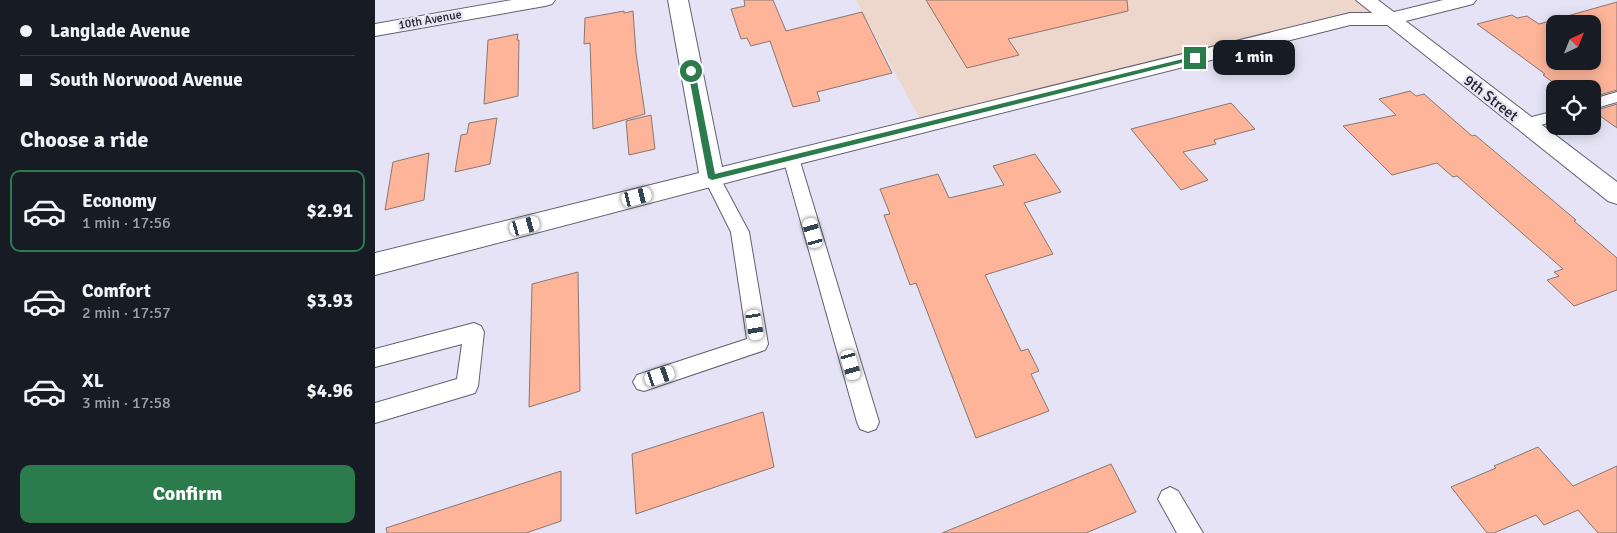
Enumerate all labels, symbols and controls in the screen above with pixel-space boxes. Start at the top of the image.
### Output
street label: 10th Avenue [397,7,463,33]
north arrow [1546,15,1601,70]
map controls [1546,15,1601,135]
text: Langlade Avenue [50,19,190,43]
callout: 1 min [1213,40,1295,76]
route end [1184,47,1206,69]
text: 1 min [1235,47,1273,67]
route start [680,60,702,82]
text: South Norwood Avenue [50,68,243,92]
street label: 9th Street [1460,71,1522,125]
button: locate [1546,80,1601,135]
text: Choose a ride [20,126,148,153]
car [620,186,653,208]
icon: car [22,189,67,234]
text: Economy [82,189,156,213]
text: $2.91 [307,199,353,223]
text: 1 min · 17:56 [82,213,171,233]
car [508,215,541,237]
car [801,217,824,249]
icon: car [22,279,67,324]
text: Comfort [82,279,151,303]
text: $3.93 [307,289,353,313]
text: 2 min · 17:57 [82,303,171,323]
car [745,309,764,341]
car [839,349,862,381]
car [643,364,676,388]
icon: car [22,369,67,414]
text: XL [82,369,104,393]
text: $4.96 [307,379,353,403]
text: 3 min · 17:58 [82,393,171,413]
button: Confirm [20,465,355,523]

